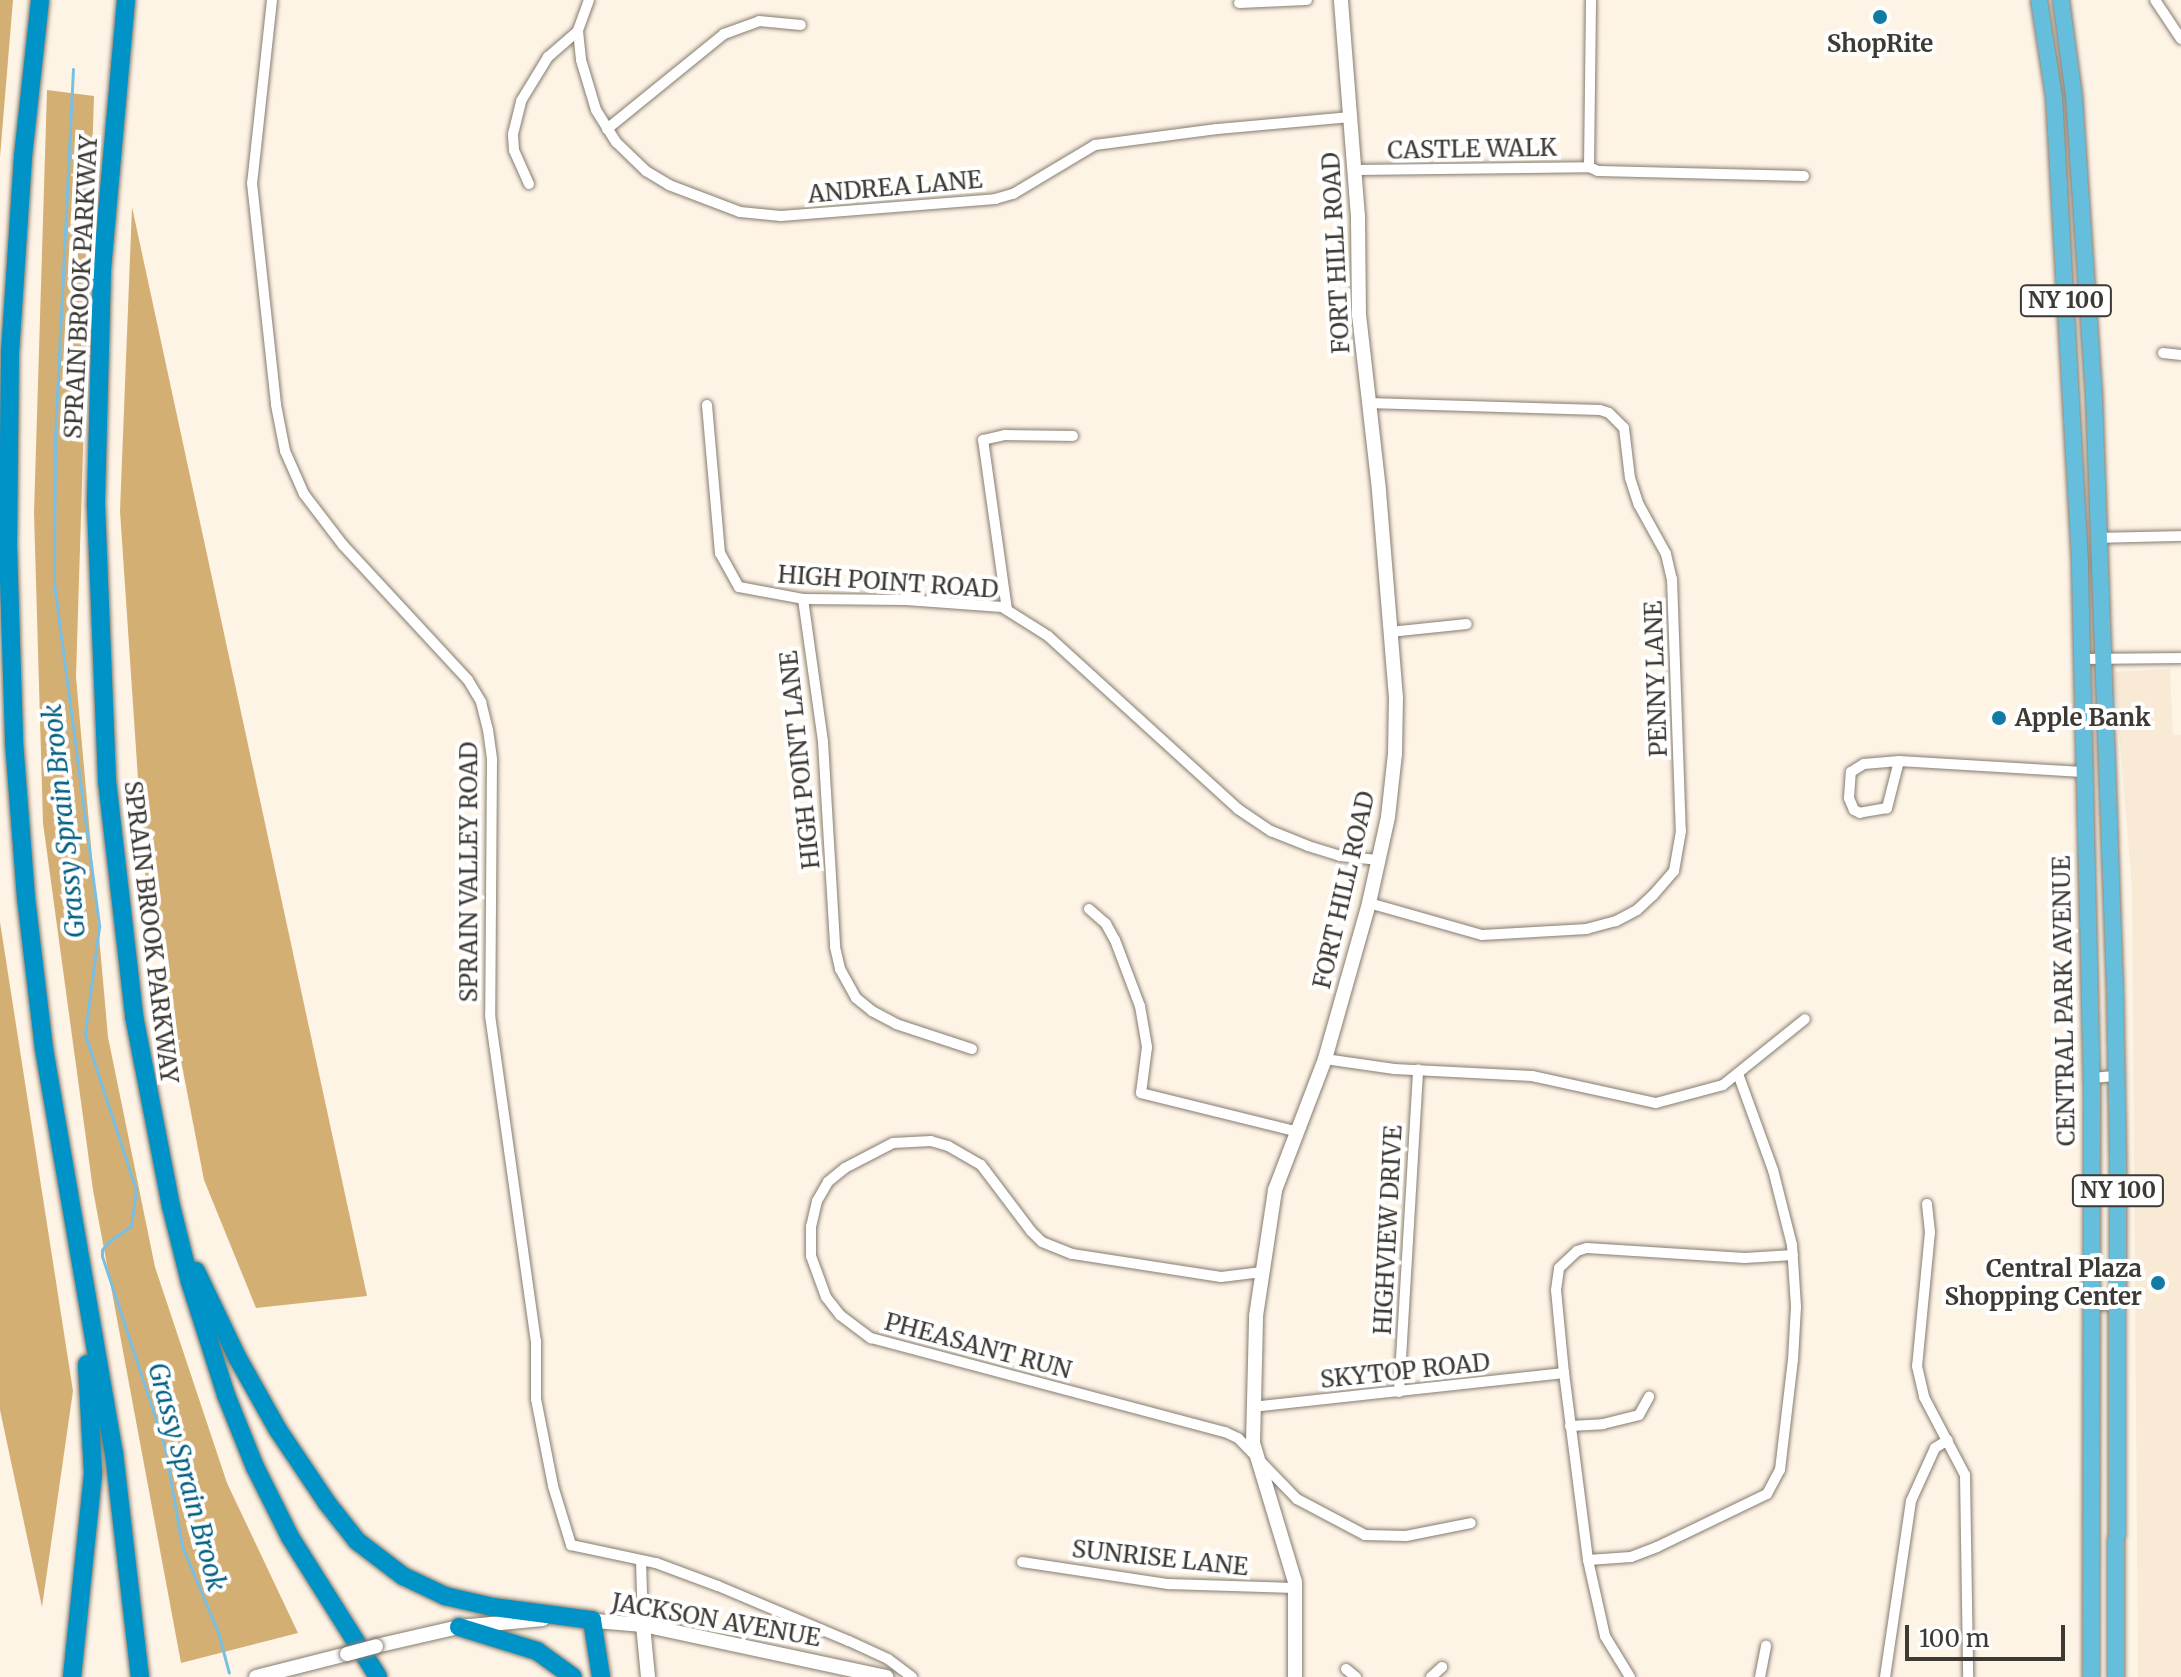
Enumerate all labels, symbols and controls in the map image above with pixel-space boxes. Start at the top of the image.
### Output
marker: ShopRite [1871,8,1889,26]
place label: ShopRite [1827,30,1933,58]
street label: CASTLE WALK [1387,133,1557,165]
street label: SPRAIN BROOK PARKWAY [59,134,103,440]
street label: FORT HILL ROAD [1316,152,1356,354]
street label: ANDREA LANE [807,165,983,209]
road number: NY 100 [2018,283,2114,319]
street label: HIGH POINT ROAD [777,560,999,604]
street label: PENNY LANE [1639,600,1673,758]
street label: HIGH POINT LANE [774,649,826,871]
water label: Grassy Sprain Brook [36,703,92,939]
place label: Apple Bank [2015,704,2151,732]
marker: Apple Bank [1990,709,2008,727]
street label: SPRAIN VALLEY ROAD [455,742,483,1002]
street label: SPRAIN BROOK PARKWAY [118,779,184,1085]
street label: FORT HILL ROAD [1307,788,1381,992]
street label: CENTRAL PARK AVENUE [2047,856,2081,1146]
street label: HIGHVIEW DRIVE [1368,1124,1408,1336]
road number: NY 100 [2070,1173,2166,1209]
place label: Central Plaza Shopping Center [1944,1255,2142,1311]
marker: Central Plaza Shopping Center [2149,1274,2167,1292]
street label: PHEASANT RUN [881,1307,1075,1385]
street label: SKYTOP ROAD [1319,1348,1491,1394]
water label: Grassy Sprain Brook [142,1360,232,1594]
street label: SUNRISE LANE [1070,1534,1250,1582]
street label: JACKSON AVENUE [609,1587,823,1653]
scale bar [1909,1609,2069,1659]
text: 100 m [1919,1623,1989,1654]

